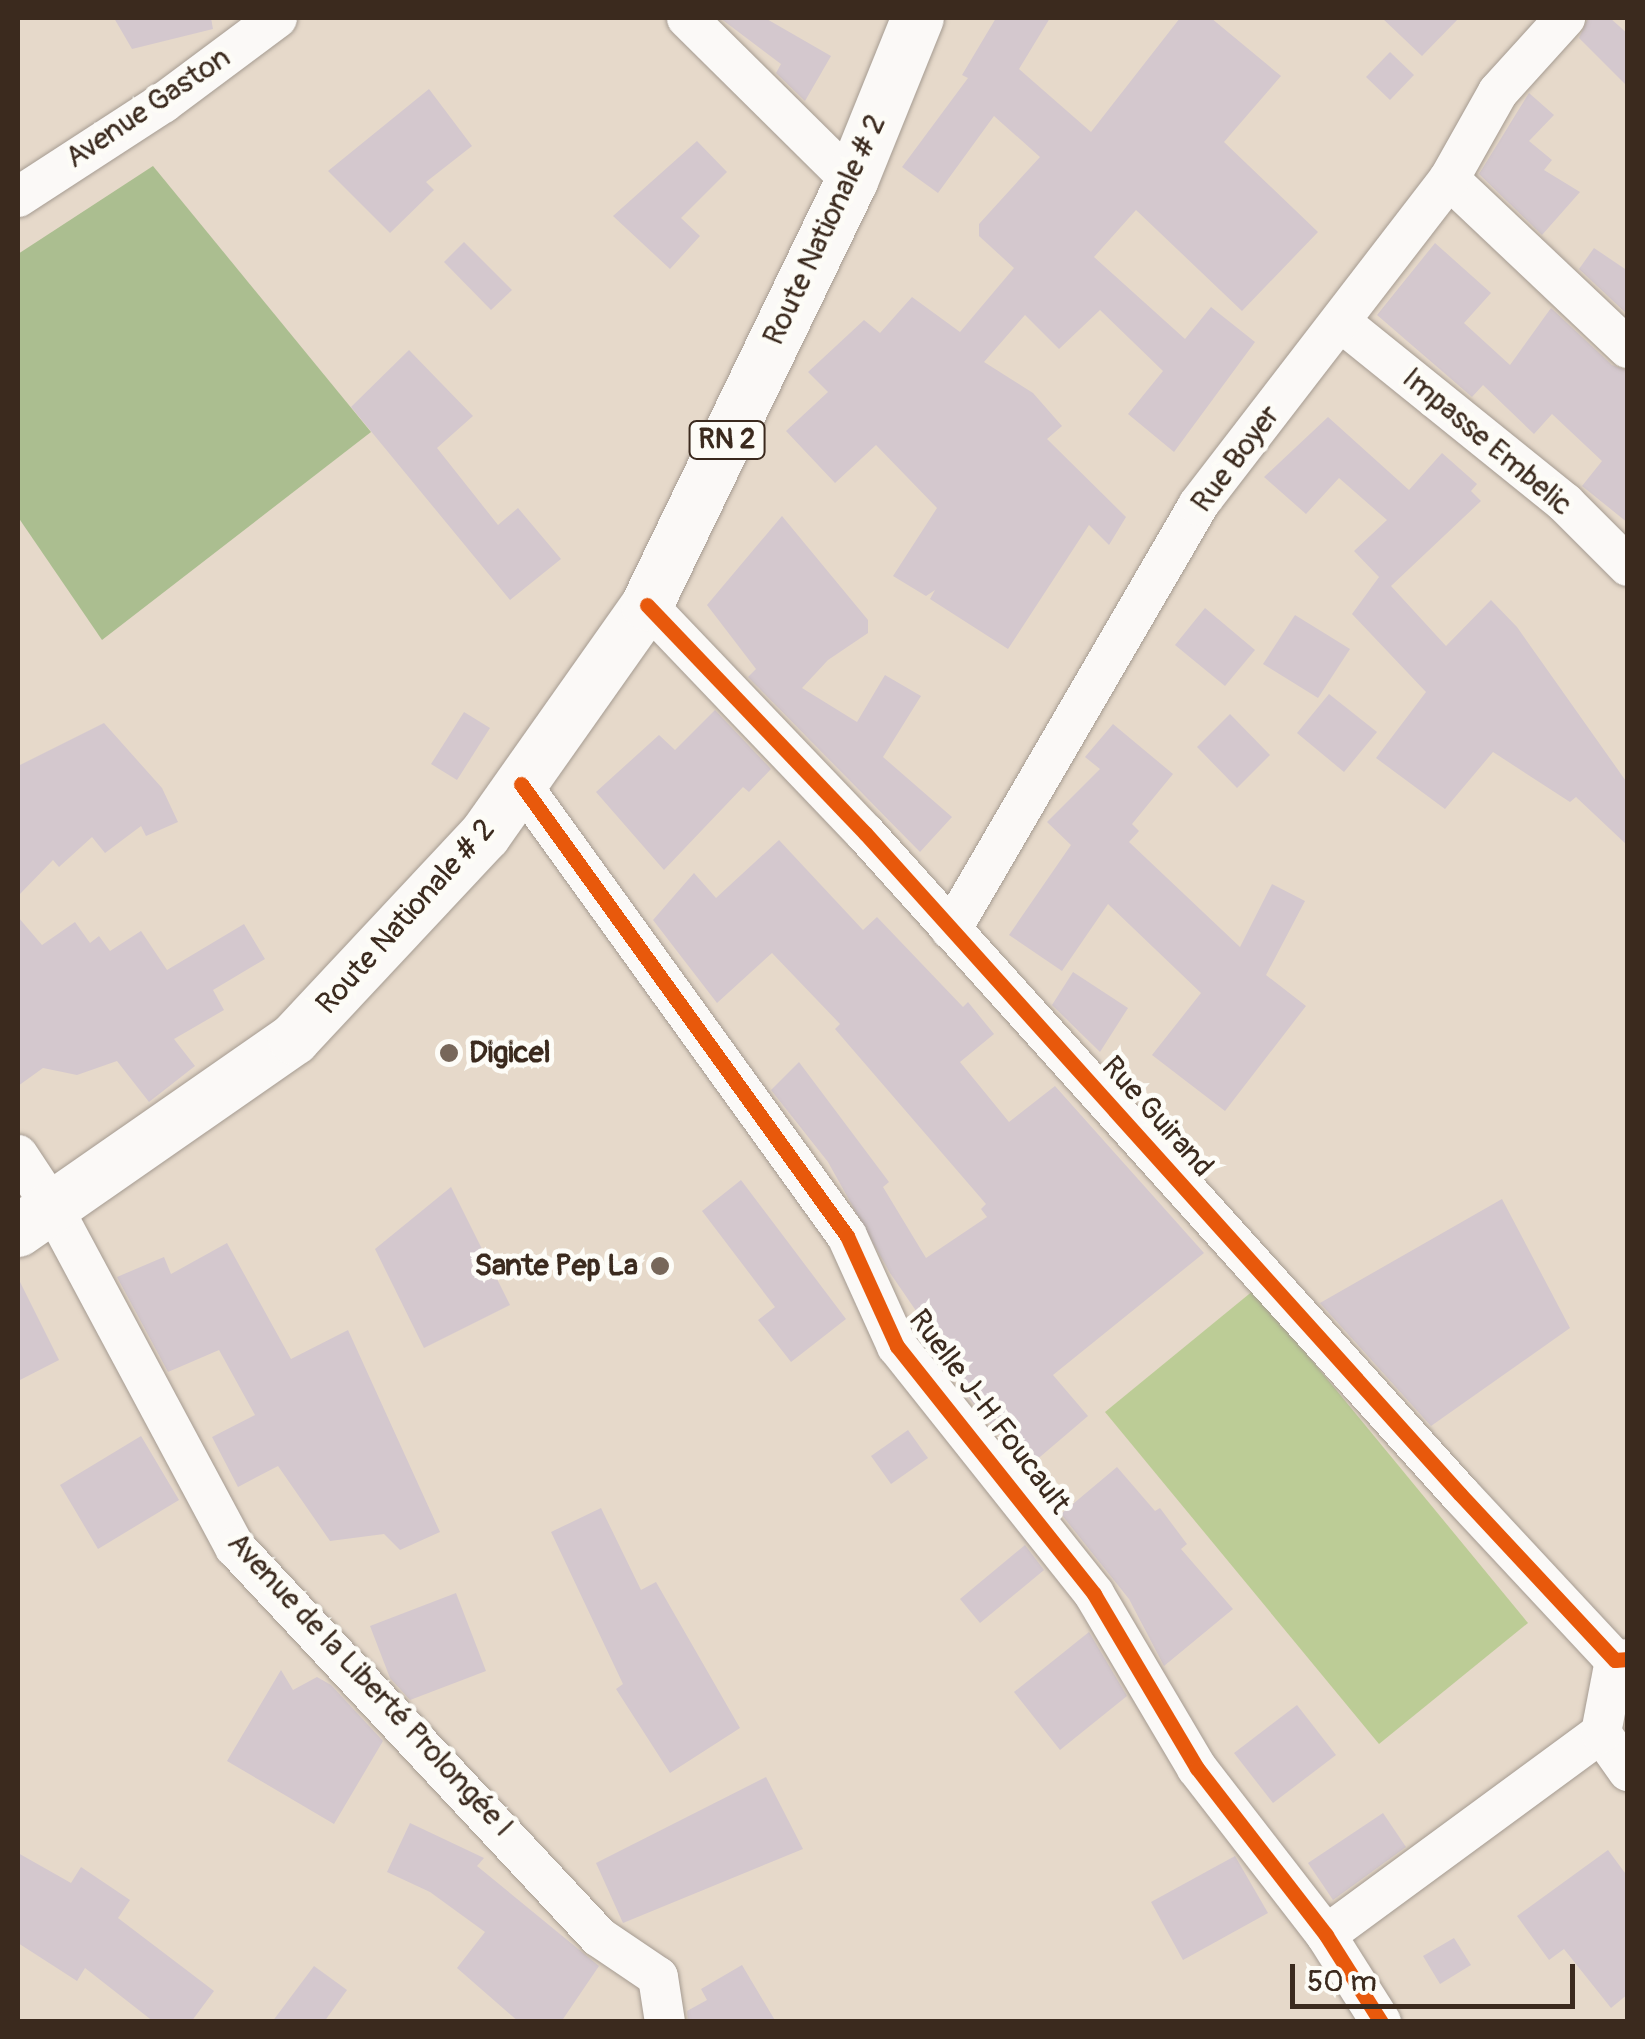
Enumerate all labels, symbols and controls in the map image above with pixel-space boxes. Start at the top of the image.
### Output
street label: Avenue Gaston [59,40,237,176]
street label: Route Nationale # 2 [756,109,894,351]
street label: Impasse Embelic [1395,360,1579,524]
street label: Rue Boyer [1184,398,1288,520]
road number: RN 2 [687,417,767,463]
street label: Route Nationale # 2 [309,812,503,1022]
place label: Digicel [469,1035,551,1071]
marker: Digicel [438,1042,460,1064]
street label: Rue Guirand [1094,1049,1220,1185]
place label: Sante Pep La [475,1248,638,1284]
marker: Sante Pep La [647,1253,673,1279]
street label: Ruelle J-H Foucault [901,1303,1077,1521]
street label: Avenue de la Liberté Prolongée I [220,1526,520,1844]
scale bar [1295,1944,1580,2006]
text: 50 m [1307,1963,1377,2000]

